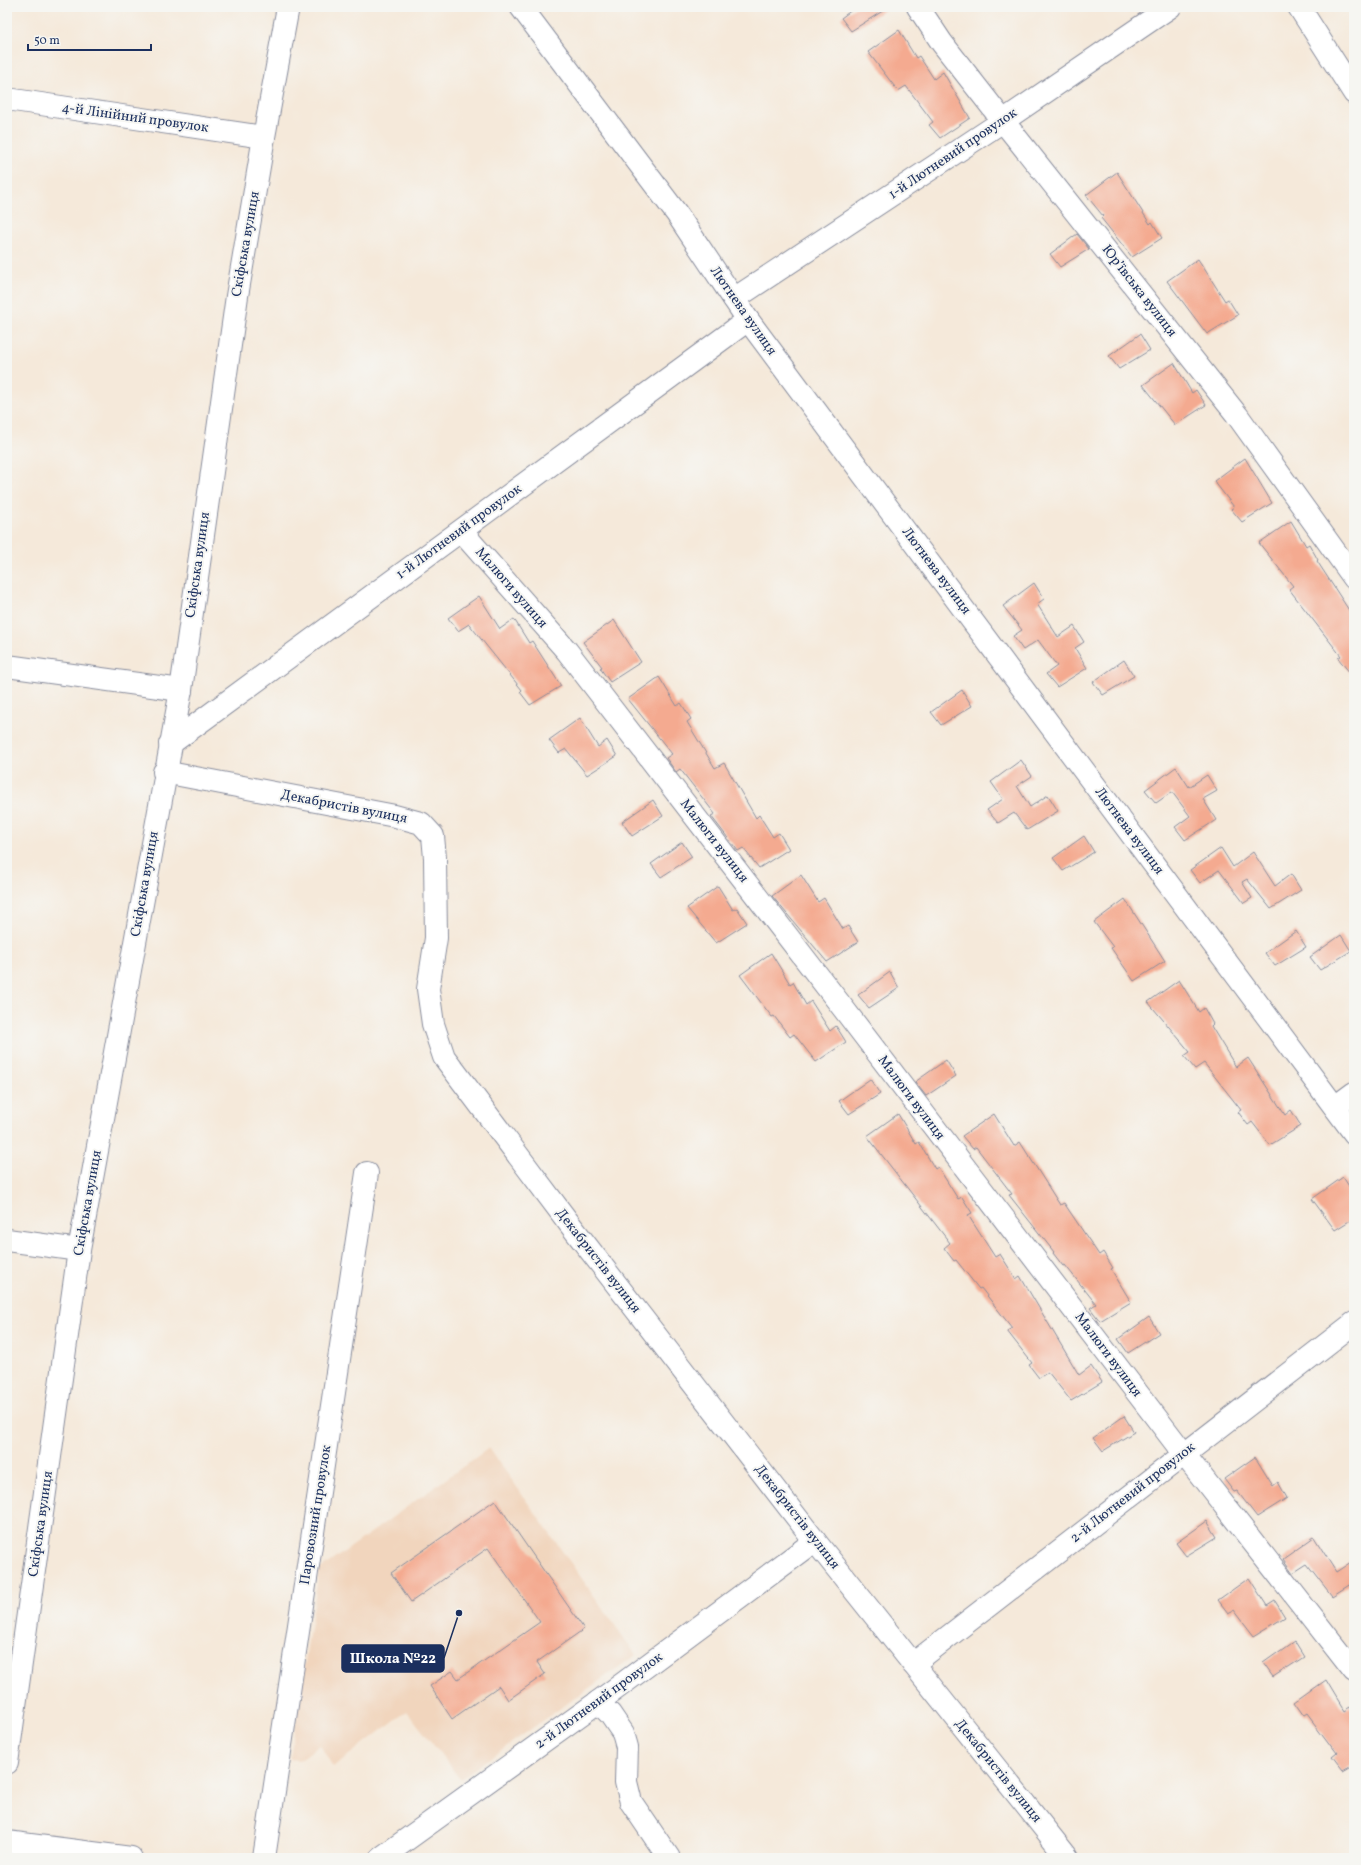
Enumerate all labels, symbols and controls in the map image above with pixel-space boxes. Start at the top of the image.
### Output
scale bar [28,26,151,52]
text: 50 m [34,33,60,49]
street label: 4-й Лінійний провулок [60,98,210,138]
street label: 1-й Лютневий провулок [885,104,1021,204]
street label: Скіфська вулиця [227,190,265,298]
street label: Юр’ївська вулиця [1097,241,1181,341]
street label: Лютнева вулиця [705,263,781,359]
street label: 1-й Лютневий провулок [392,480,526,584]
street label: Скіфська вулиця [181,511,215,619]
street label: Лютнева вулиця [897,523,975,619]
street label: Малюги вулиця [471,543,551,633]
street label: Лютнева вулиця [1090,783,1168,879]
street label: Декабристів вулиця [279,785,409,829]
street label: Малюги вулиця [675,795,753,887]
street label: Скіфська вулиця [126,830,164,938]
street label: Малюги вулиця [873,1052,949,1144]
street label: Скіфська вулиця [69,1149,107,1257]
street label: Декабристів вулиця [551,1205,645,1317]
street label: Малюги вулиця [1070,1309,1146,1401]
street label: 2-й Лютневий провулок [1067,1438,1200,1548]
street label: Паровозний провулок [296,1443,337,1586]
street label: Декабристів вулиця [750,1461,844,1573]
street label: Скіфська вулиця [24,1470,58,1578]
callout: Школа №22 [342,1645,444,1672]
street label: 2-й Лютневий провулок [531,1648,667,1754]
text: Школа №22 [350,1649,436,1670]
street label: Декабристів вулиця [950,1715,1046,1827]

